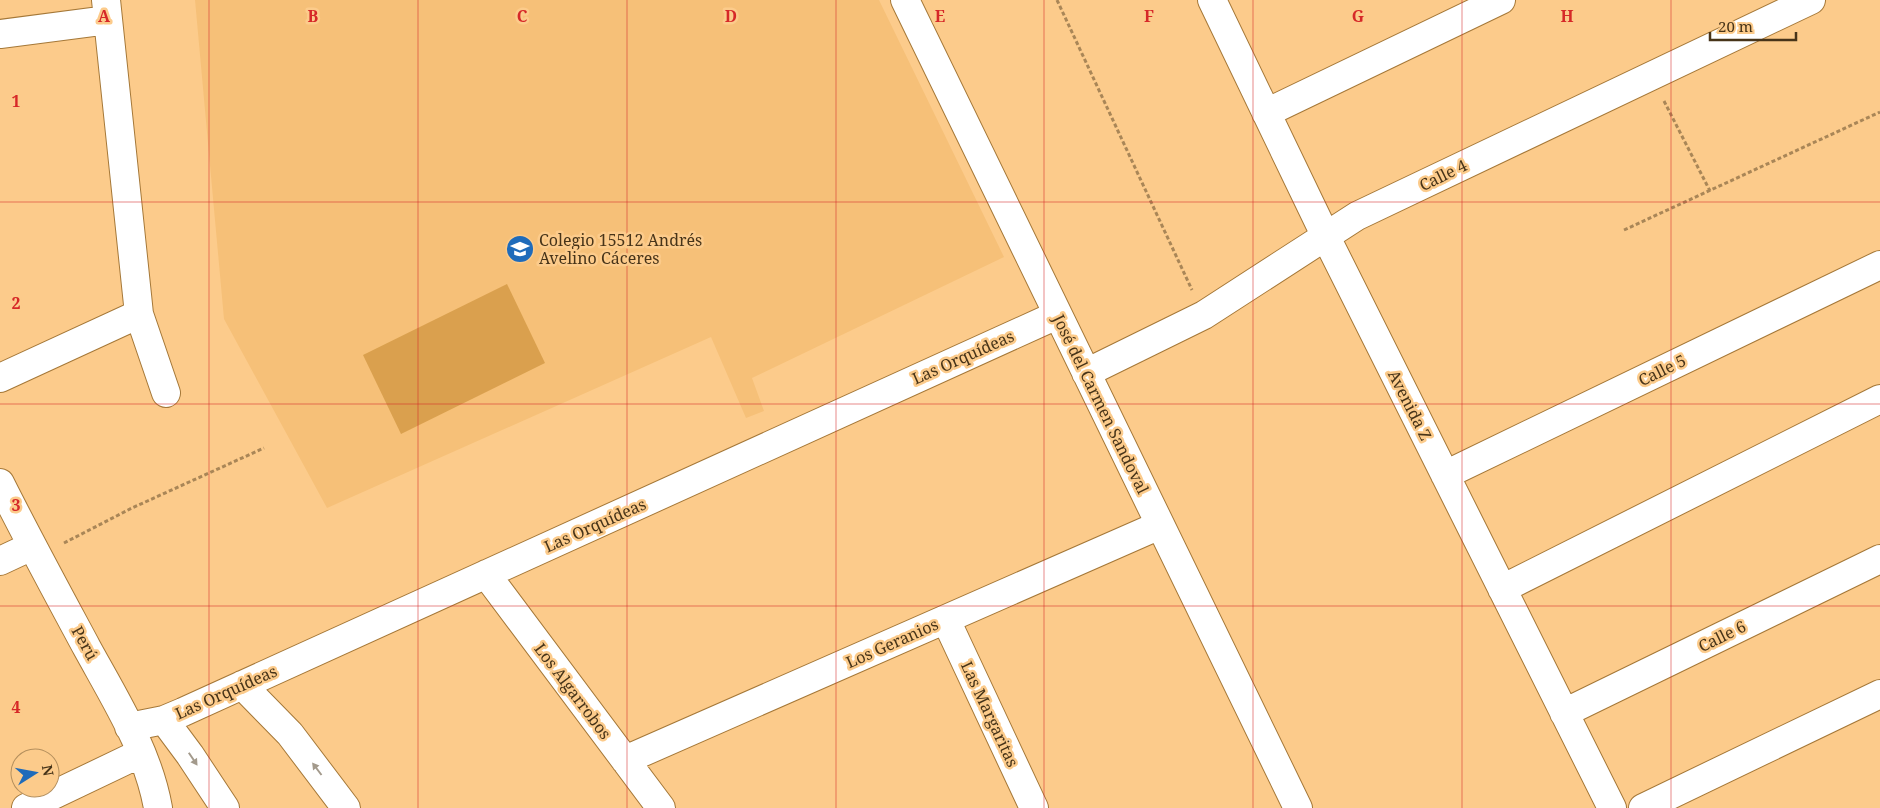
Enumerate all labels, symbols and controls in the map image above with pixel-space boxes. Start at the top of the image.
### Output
text: A [98,5,111,27]
text: B [308,5,319,27]
text: C [517,5,528,27]
text: D [725,5,737,27]
text: E [935,5,945,27]
text: F [1144,5,1154,27]
text: G [1352,5,1364,27]
text: H [1560,5,1574,27]
scale bar [1710,10,1796,42]
text: 20 m [1718,16,1753,36]
text: 1 [11,90,21,112]
street label: Calle 4 [1416,154,1471,196]
place label: Colegio 15512 Andrés Avelino Cáceres [539,229,702,269]
school or university icon: Colegio 15512 Andrés Avelino Cáceres [505,234,535,264]
text: 2 [11,292,21,314]
street label: José del Carmen Sandoval [1047,310,1154,497]
street label: Las Orquídeas [909,325,1017,389]
street label: Calle 5 [1635,349,1689,391]
street label: Avenida Z [1383,366,1437,444]
street label: Las Orquídeas [541,493,649,557]
text: 3 [11,494,21,516]
street label: Los Geranios [842,613,942,673]
street label: Calle 6 [1695,615,1750,657]
street label: Perú [67,622,103,664]
street label: Los Algarrobos [530,638,616,744]
street label: Las Margaritas [956,658,1024,770]
street label: Las Orquídeas [172,660,280,724]
text: 4 [11,696,21,718]
north arrow [10,748,60,798]
one-way arrow [188,752,198,766]
text: N [38,763,59,778]
one-way arrow [311,763,322,776]

